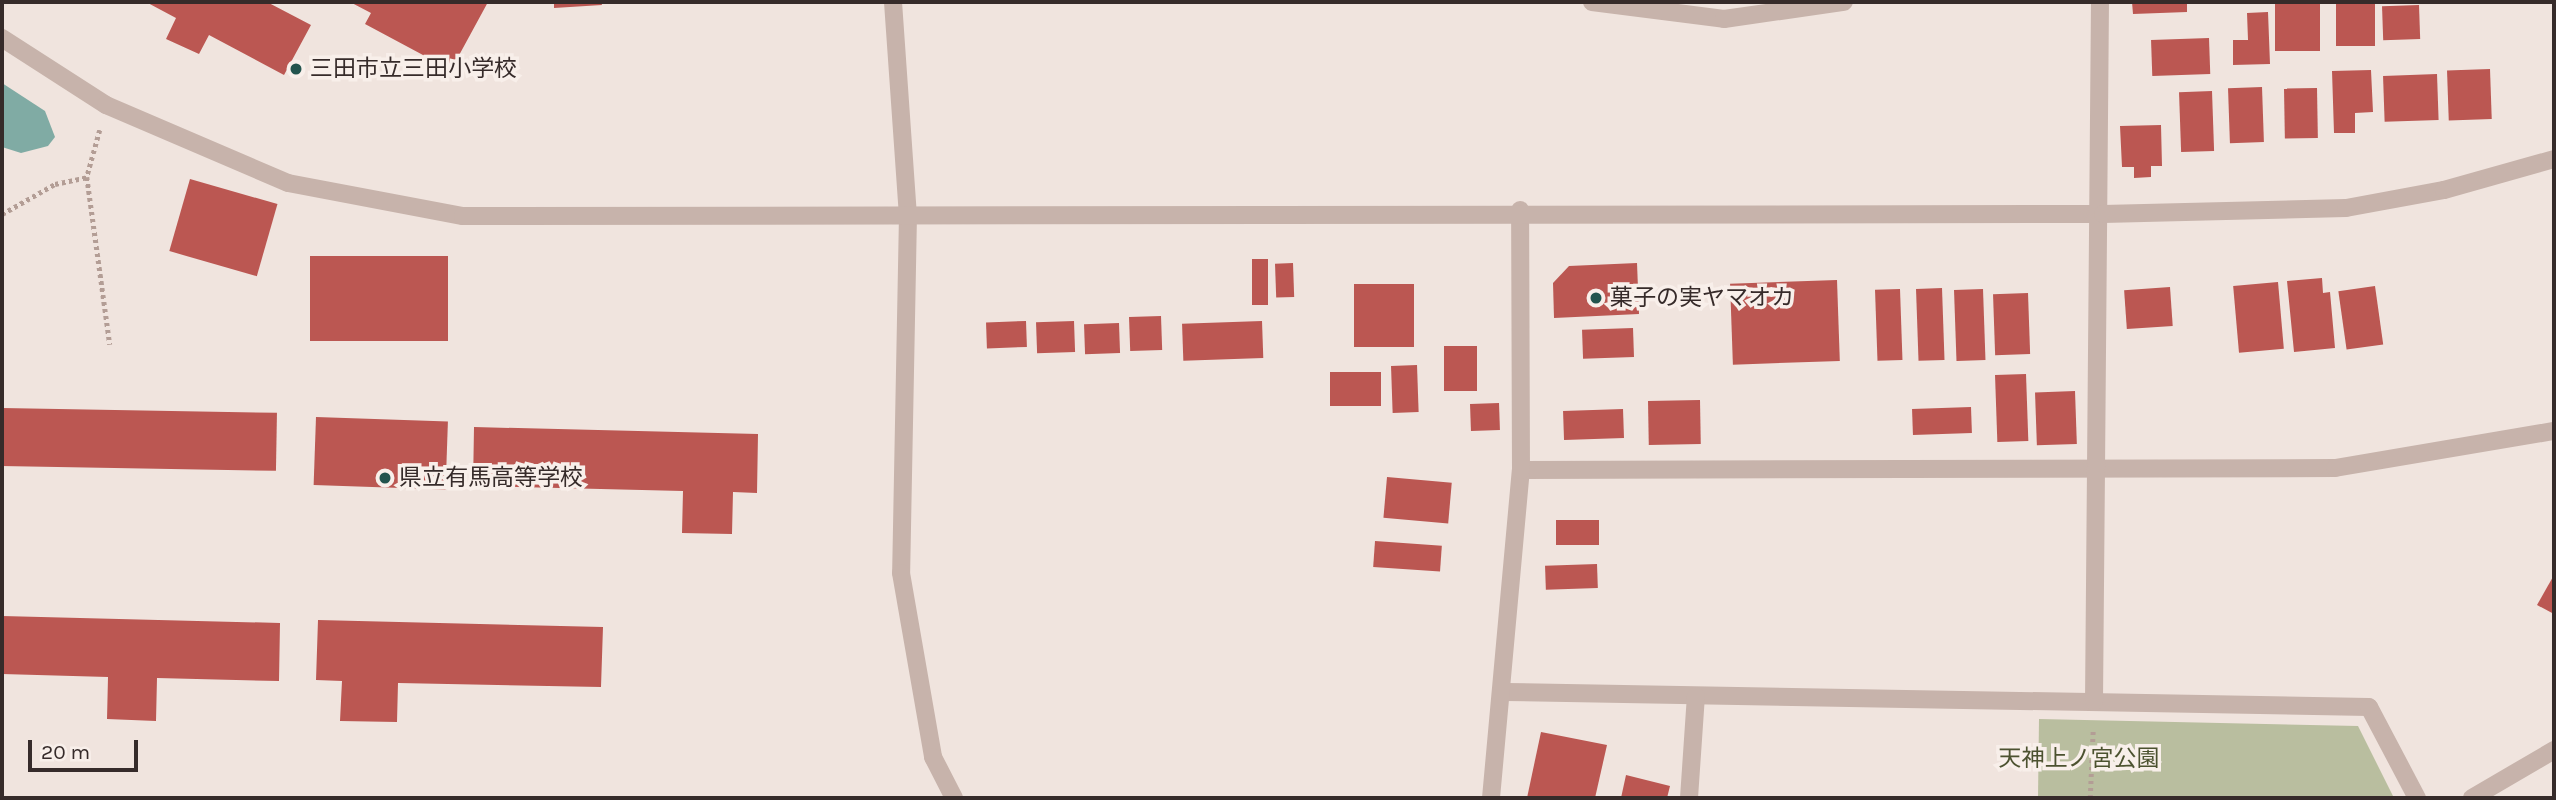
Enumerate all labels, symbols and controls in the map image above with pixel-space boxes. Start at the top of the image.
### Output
place label: 三田市立三田小学校 [310,55,517,83]
marker: 三田市立三田小学校 [288,61,304,77]
place label: 菓子の実ヤマオカ [1610,284,1794,312]
marker: 菓子の実ヤマオカ [1588,290,1604,306]
place label: 県立有馬高等学校 [399,464,583,492]
marker: 県立有馬高等学校 [377,470,393,486]
scale bar [32,726,142,770]
text: 20 m [41,740,90,764]
park label: 天神上ノ宮公園 [1999,745,2159,773]

